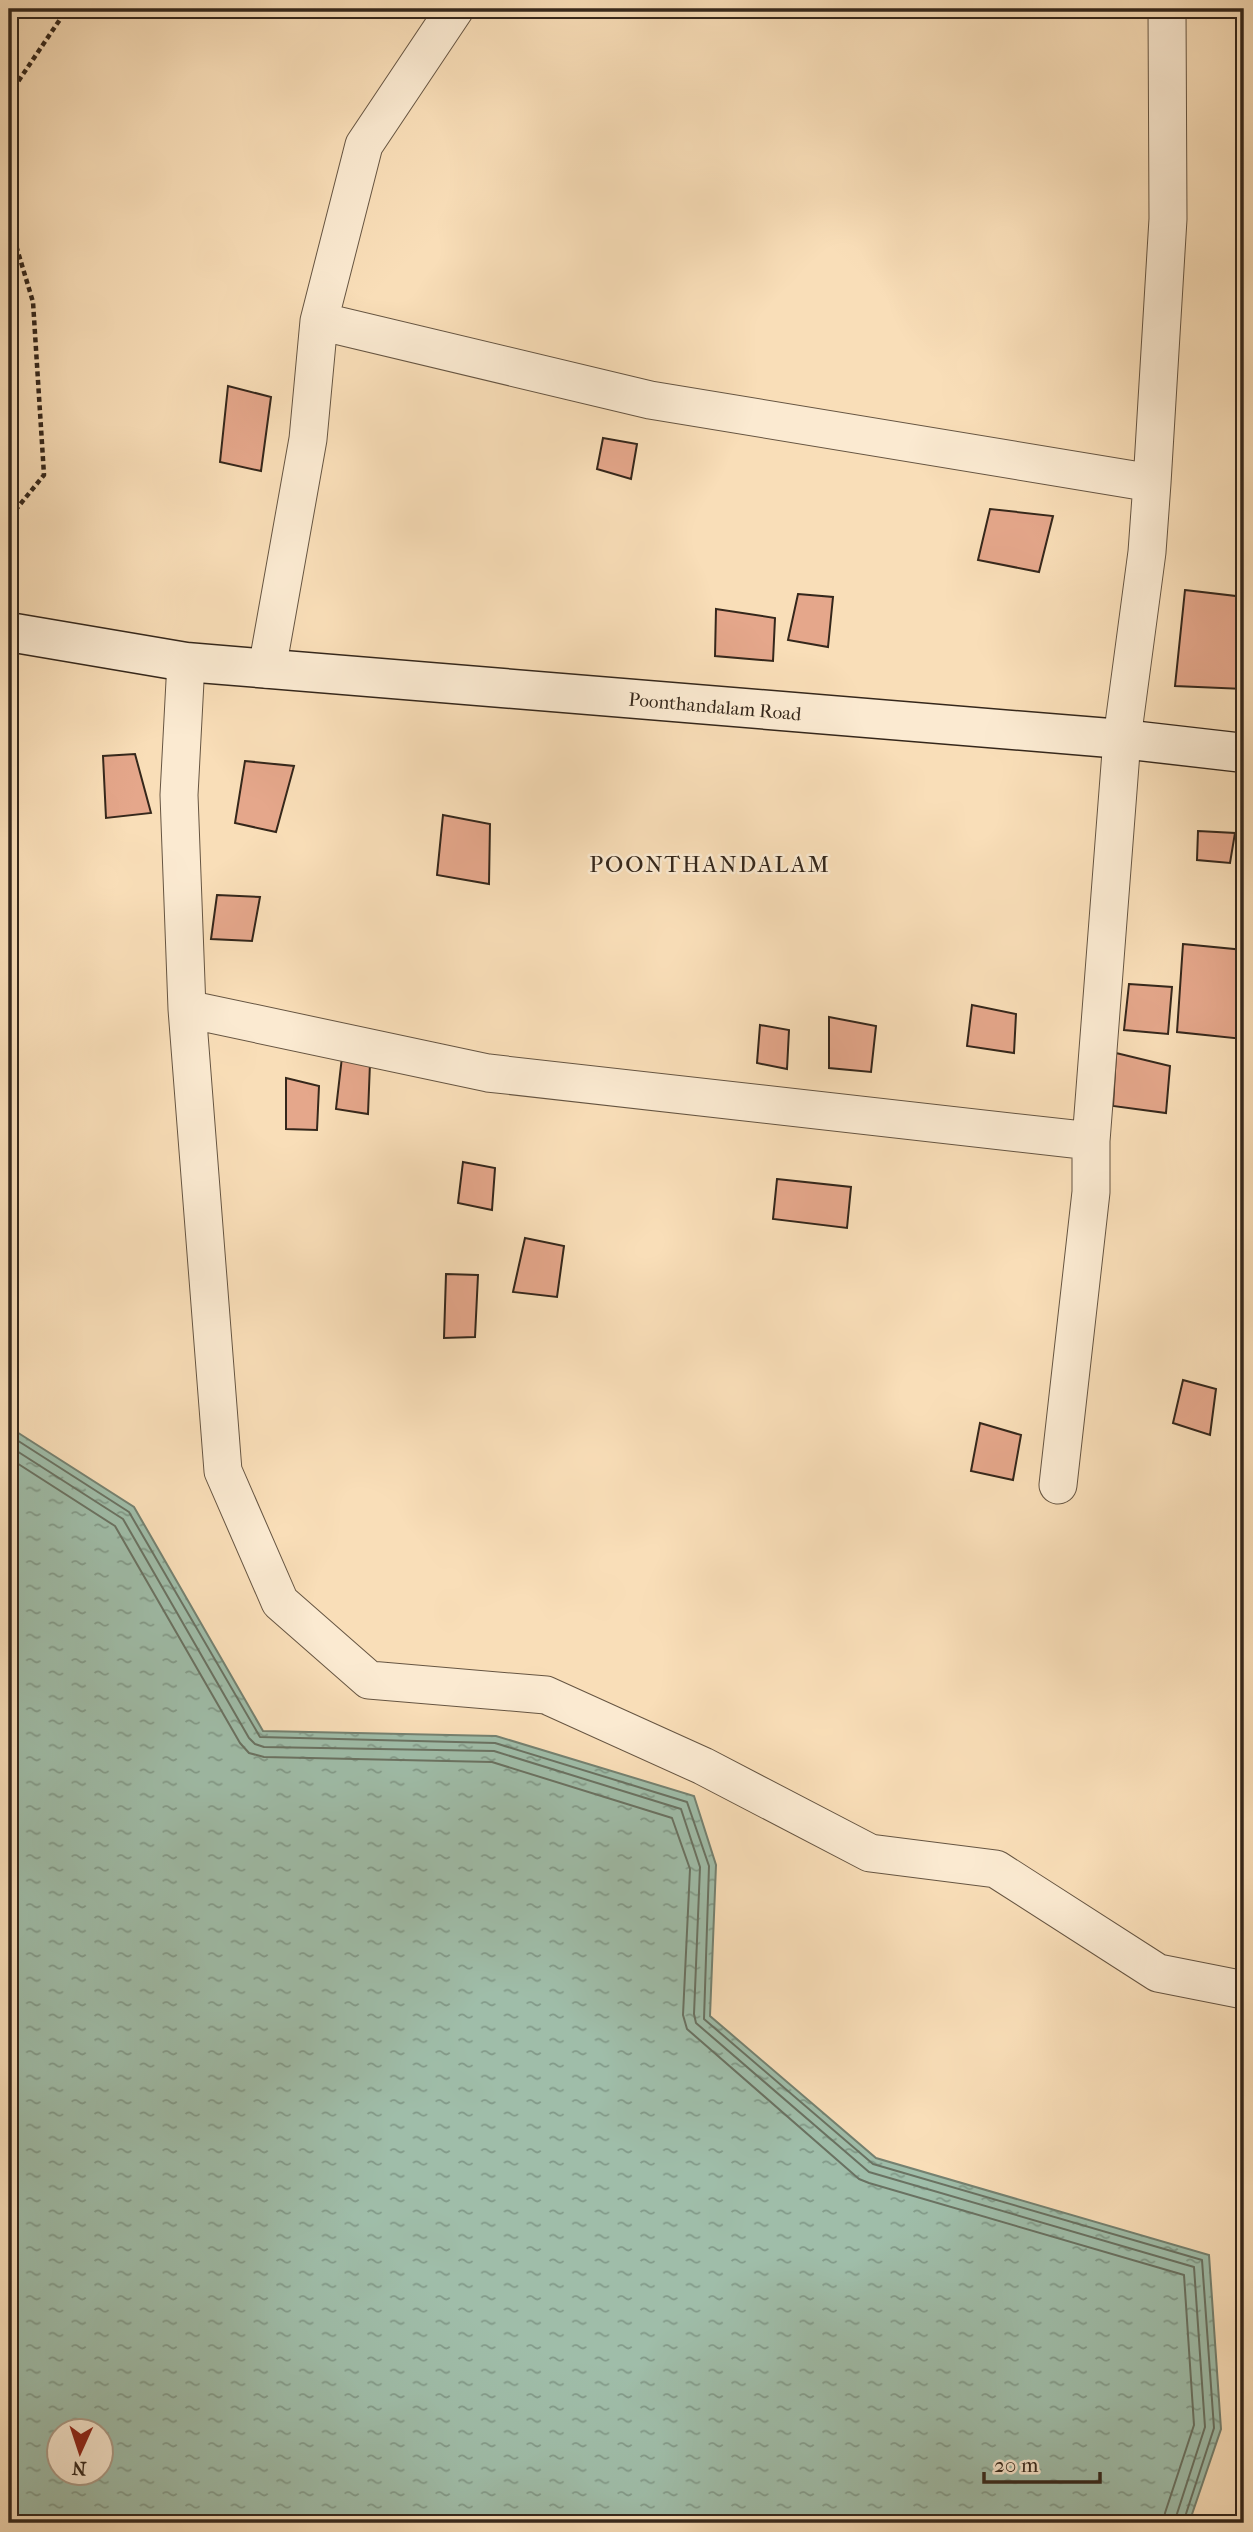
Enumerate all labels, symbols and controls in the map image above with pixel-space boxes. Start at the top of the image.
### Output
street label: Poonthandalam Road [627,688,803,726]
district label: POONTHANDALAM [589,851,831,878]
north arrow [46,2416,116,2486]
scale bar [984,2441,1099,2485]
text: 20 m [994,2453,1039,2477]
text: N [71,2457,87,2479]

